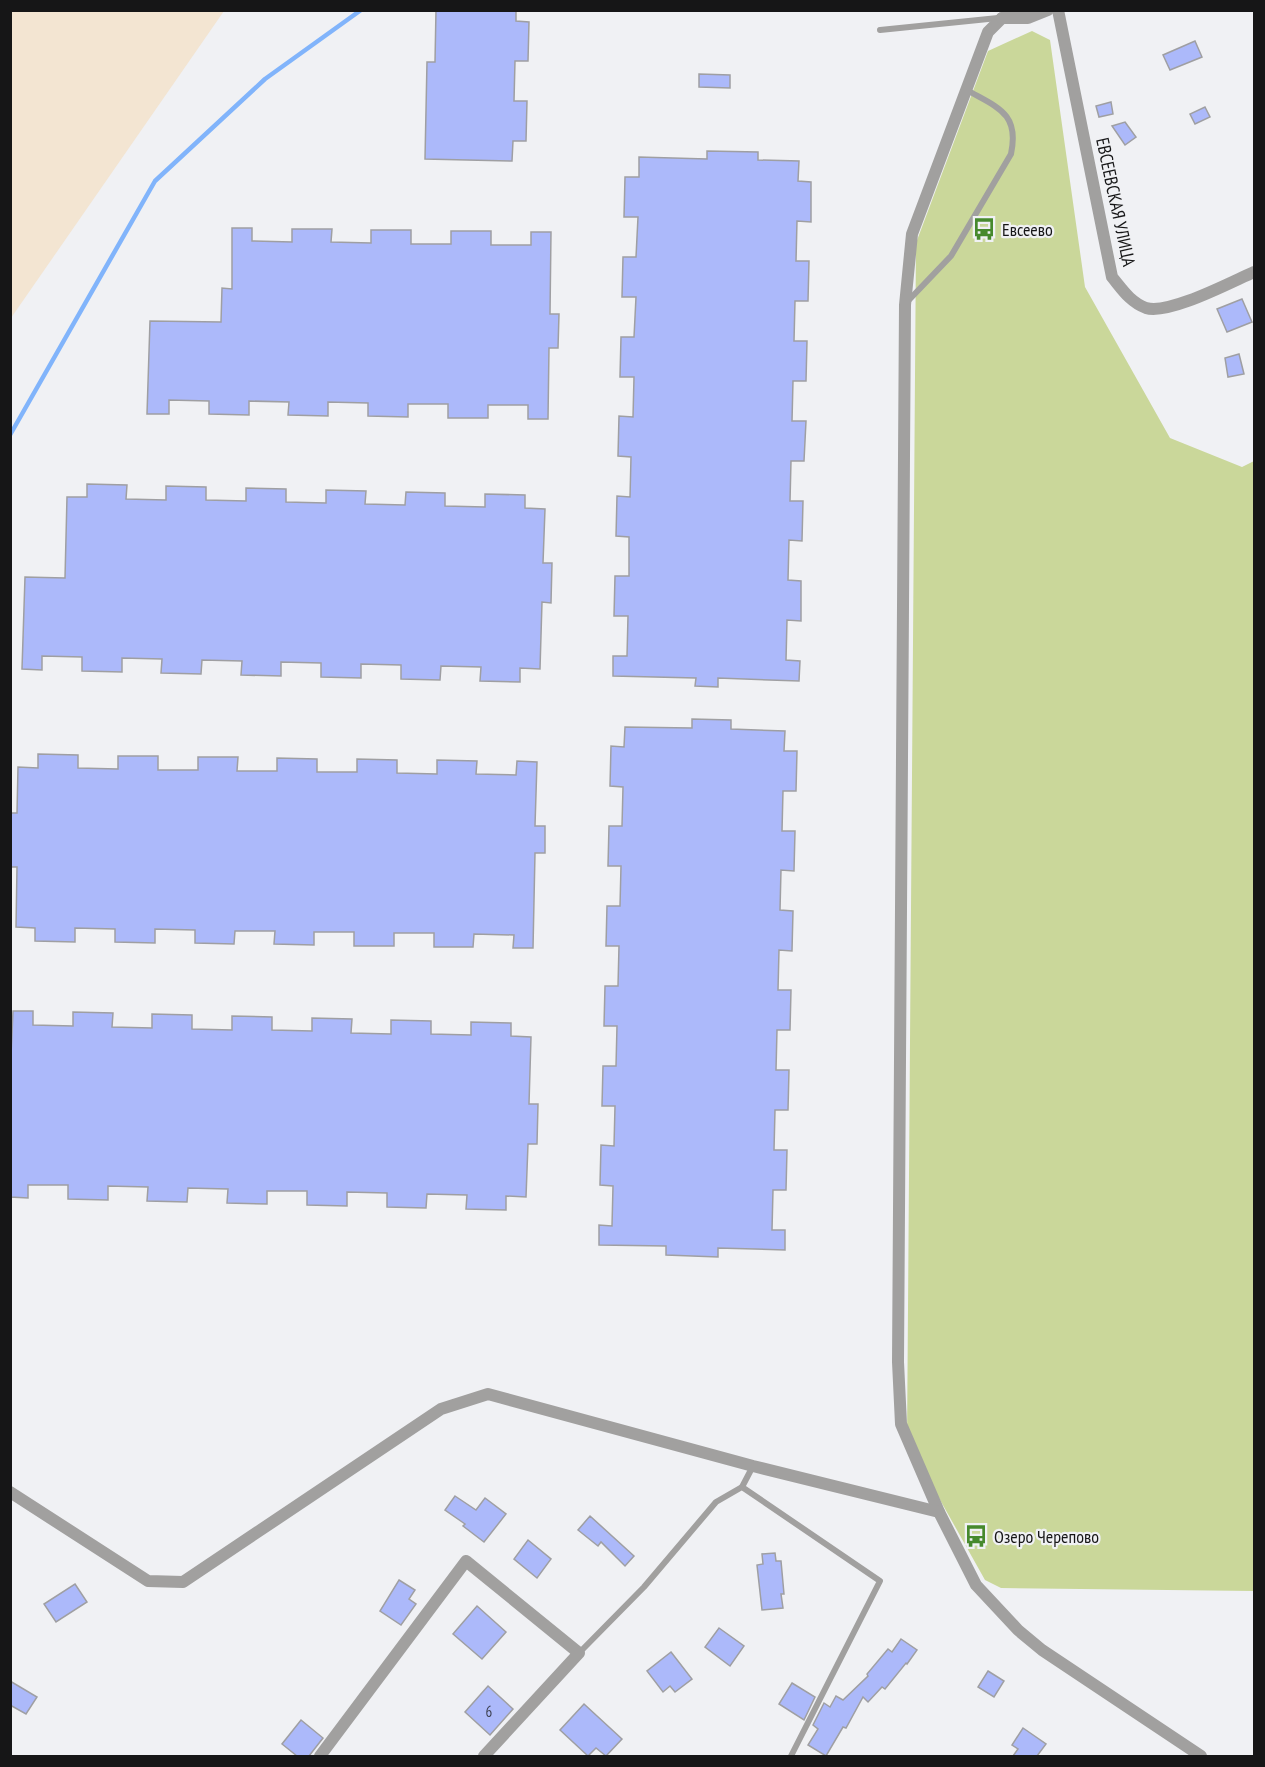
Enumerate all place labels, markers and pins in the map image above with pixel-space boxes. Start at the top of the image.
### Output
bus stop icon: Евсеево [971,216,997,242]
place label: Евсеево [1002,218,1053,241]
bus stop icon: Озеро Черепово [963,1523,989,1549]
place label: Озеро Черепово [994,1525,1099,1548]

